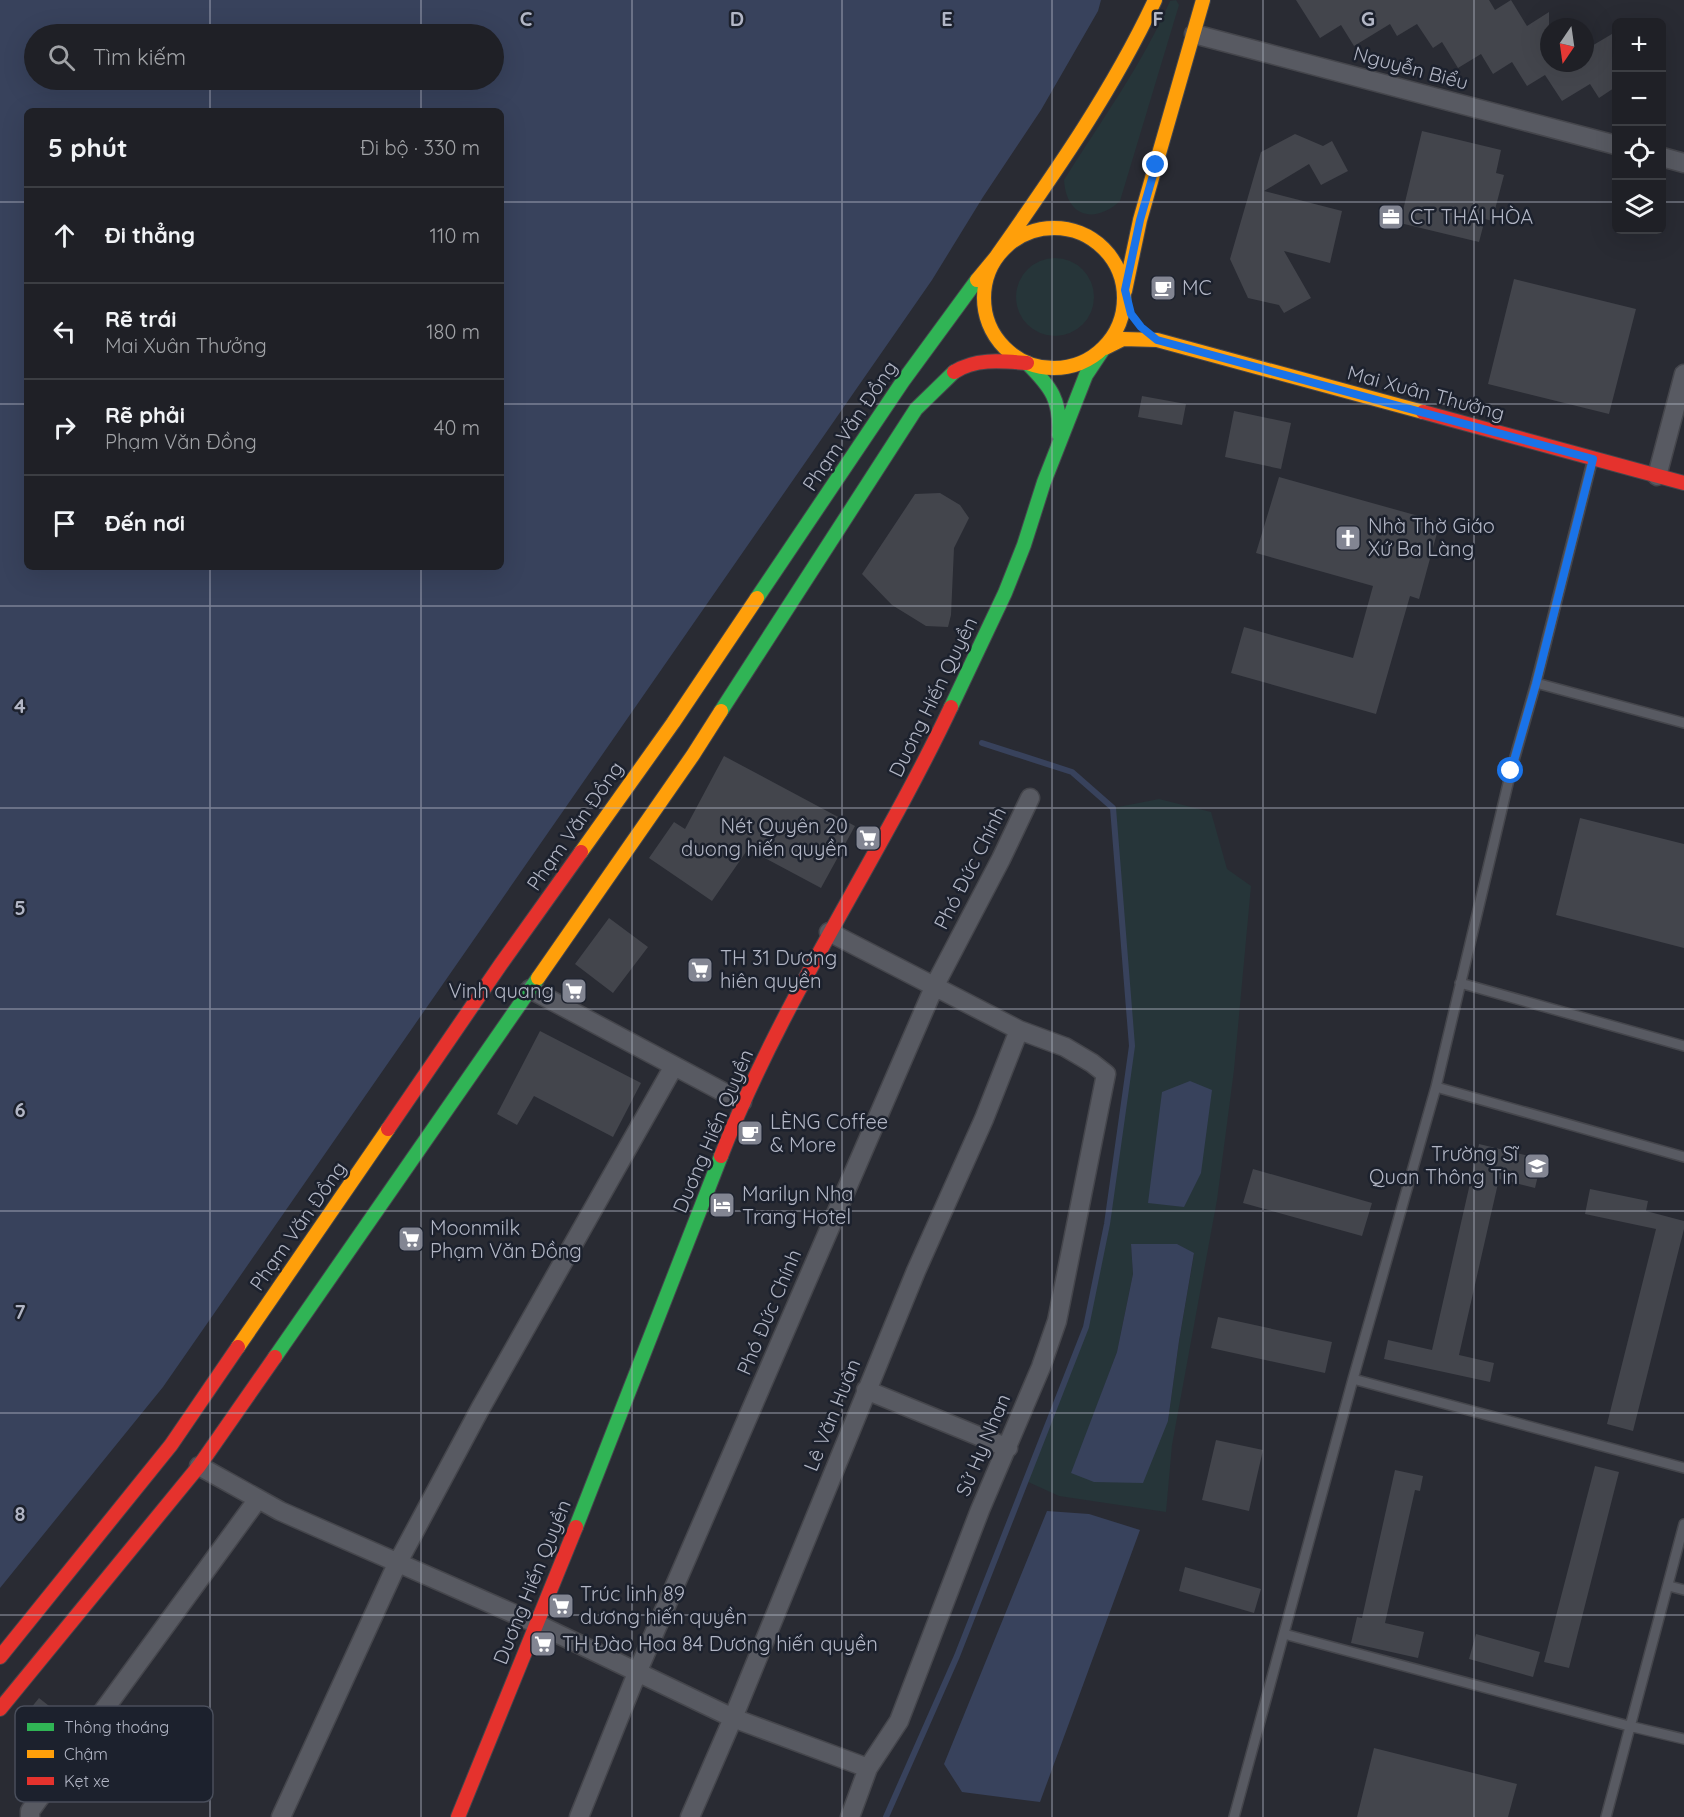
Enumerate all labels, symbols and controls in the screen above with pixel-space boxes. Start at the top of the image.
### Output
text: C [520,6,533,31]
text: D [730,6,744,31]
text: E [941,6,953,31]
text: F [1152,6,1164,31]
text: G [1361,6,1375,31]
north arrow [1540,18,1594,72]
map controls [1612,18,1666,234]
button: + [1612,18,1666,72]
search box [24,24,504,90]
street label: Nguyễn Biểu [1351,40,1471,95]
icon: search [45,41,78,74]
text: Tìm kiếm [93,43,186,71]
button: − [1612,72,1666,126]
button: locate [1612,126,1666,180]
text: 5 phút [48,131,128,164]
text: Đi bộ · 330 m [360,135,480,160]
route end [1142,151,1168,177]
button: layers [1612,180,1666,234]
office icon: CT THÁI HÒA [1376,202,1406,232]
place label: CT THÁI HÒA [1410,204,1533,229]
icon: ahead [48,219,81,252]
text: Đi thẳng [105,221,195,249]
text: 110 m [430,223,480,248]
cafe icon: MC [1148,273,1178,303]
place label: MC [1182,275,1212,300]
text: Rẽ trái [105,305,176,333]
icon: left [48,315,81,348]
text: 180 m [426,319,480,344]
text: Mai Xuân Thưởng [105,333,267,358]
street label: Phạm Văn Đồng [797,356,902,496]
street label: Mai Xuân Thưởng [1345,360,1507,426]
text: Rẽ phải [105,401,185,429]
icon: right [48,411,81,444]
text: 40 m [434,415,480,440]
text: Phạm Văn Đồng [105,429,257,454]
icon: arrive [48,507,81,540]
text: Đến nơi [105,509,185,537]
place label: Nhà Thờ Giáo Xứ Ba Làng [1368,513,1495,561]
church icon: Nhà Thờ Giáo Xứ Ba Làng [1333,523,1363,553]
street label: Duơng Hiến Quyền [883,613,982,781]
text: 4 [14,693,26,718]
street label: Phạm Văn Đồng [521,756,628,895]
route start [1497,757,1523,783]
street label: Phó Đức Chính [928,802,1011,933]
place label: Nét Quyên 20 duong hiến quyền [681,813,848,861]
supermarket icon: Nét Quyên 20 duong hiến quyền [853,823,883,853]
text: 5 [14,895,26,920]
place label: TH 31 Dương hiên quyền [720,945,837,993]
supermarket icon: TH 31 Dương hiên quyền [685,955,715,985]
supermarket icon: Vinh quang [559,976,589,1006]
place label: Vinh quang [448,978,554,1003]
street label: Duơng Hiến Quyền [667,1045,758,1216]
text: 6 [14,1097,26,1122]
place label: LÈNG Coffee & More [770,1109,888,1157]
cafe icon: LÈNG Coffee & More [735,1118,765,1148]
place label: Trường Sĩ Quan Thông Tin [1369,1141,1520,1189]
school or university icon: Trường Sĩ Quan Thông Tin [1522,1151,1552,1181]
street label: Phạm Văn Đồng [244,1156,351,1295]
place label: Marilyn Nha Trang Hotel [742,1181,853,1229]
hotel icon: Marilyn Nha Trang Hotel [707,1190,737,1220]
place label: Moonmilk Phạm Văn Đồng [430,1215,582,1263]
supermarket icon: Moonmilk Phạm Văn Đồng [396,1224,426,1254]
street label: Phó Đức Chính [731,1245,806,1378]
text: 7 [15,1299,26,1324]
street label: Lê Văn Huân [798,1355,865,1475]
street label: Sử Hy Nhan [950,1390,1015,1500]
street label: Duơng Hiến Quyền [487,1496,576,1668]
text: 8 [15,1501,26,1526]
place label: Trúc linh 89 dương hiến quyền [580,1581,747,1629]
supermarket icon: Trúc linh 89 dương hiến quyền [546,1591,576,1621]
supermarket icon: TH Đào Hoa 84 Dương hiến quyền [528,1629,558,1659]
place label: TH Đào Hoa 84 Dương hiến quyền [562,1631,878,1656]
legend [15,1706,213,1802]
text: Thông thoáng [64,1717,169,1737]
text: Chậm [64,1744,108,1764]
text: Kẹt xe [64,1771,110,1791]

